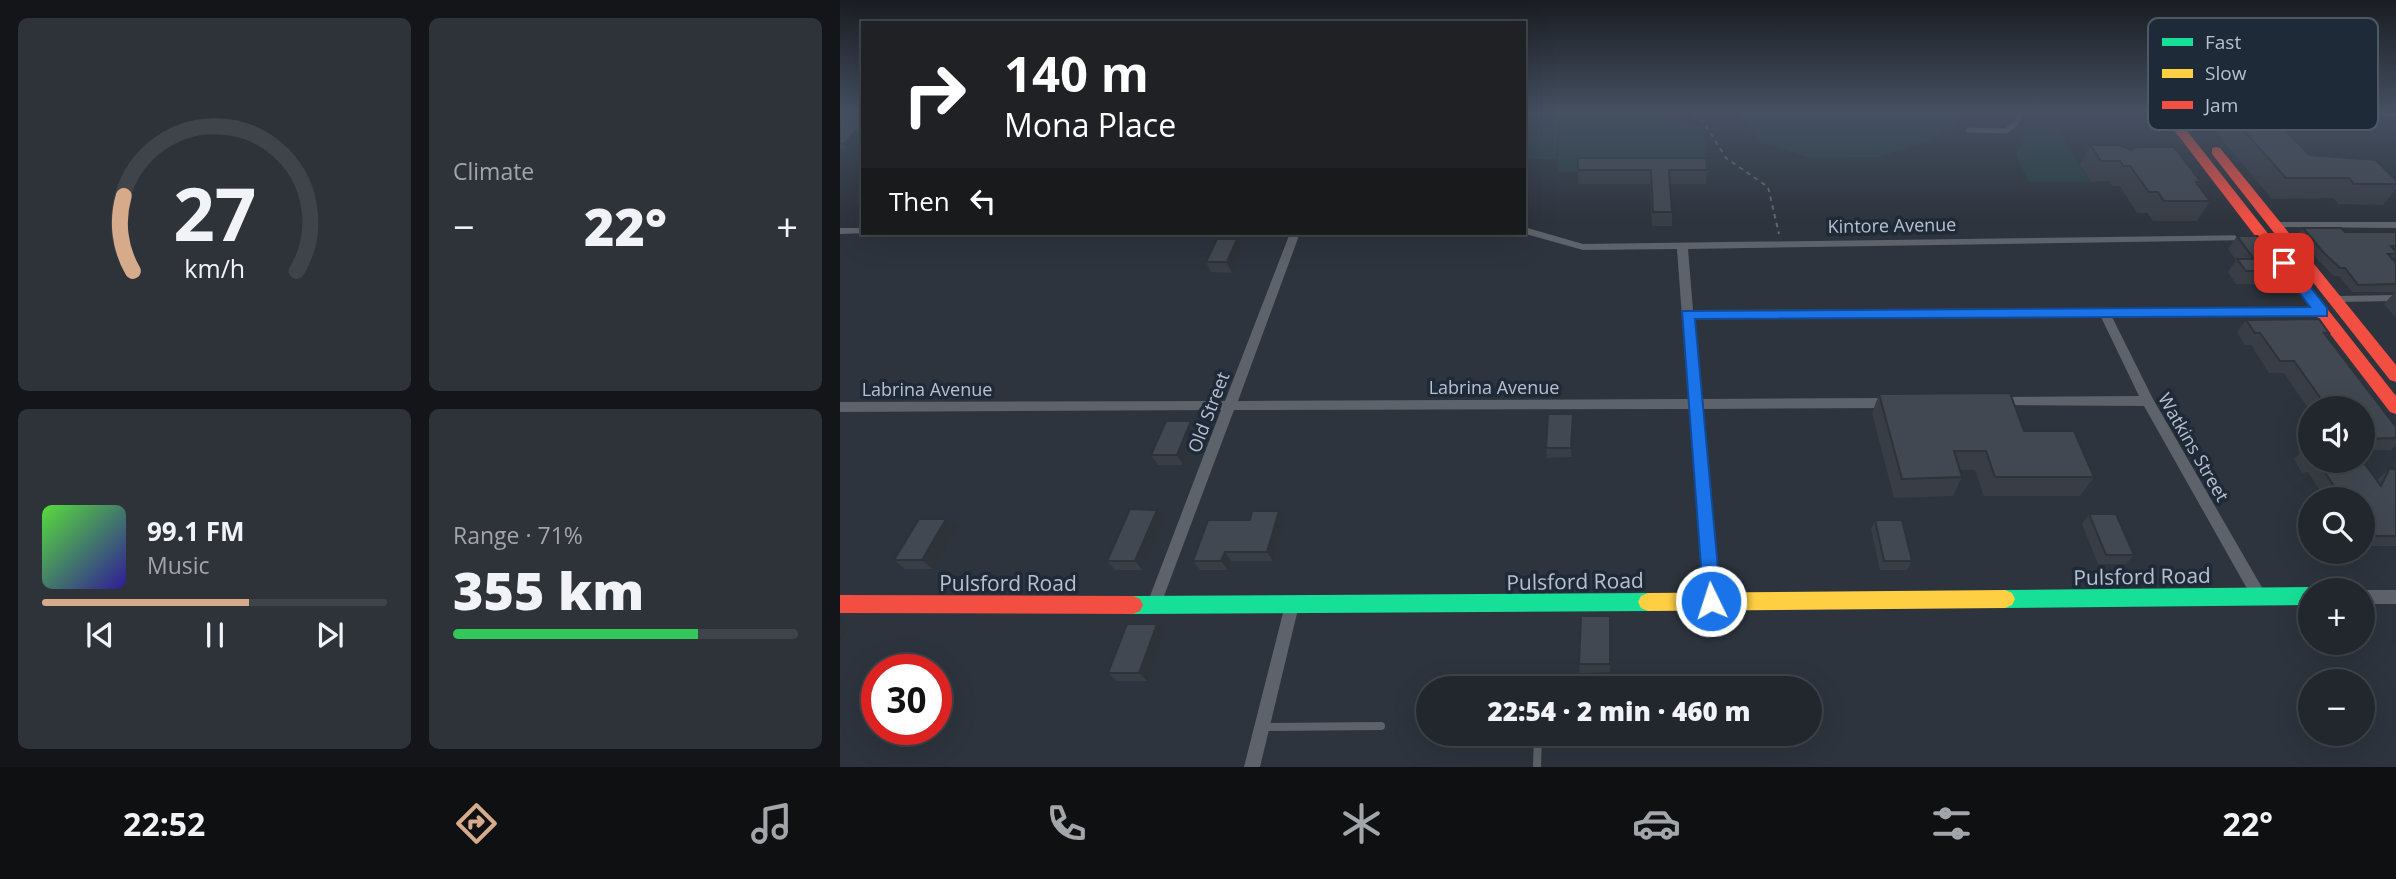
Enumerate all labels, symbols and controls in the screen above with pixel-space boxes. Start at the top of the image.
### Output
legend [2148,18,2378,130]
text: Fast [2205,29,2241,55]
text: 140 m [1004,40,1149,106]
icon: right [889,49,980,140]
text: Slow [2205,60,2247,86]
text: Jam [2203,92,2238,118]
text: Mona Place [1004,103,1176,146]
text: Climate [453,155,534,187]
text: 27 [173,163,256,262]
icon: left [964,182,1002,220]
text: Then [889,183,950,219]
text: 22° [584,190,667,261]
text: − [453,200,475,252]
text: + [776,200,798,252]
street label: Kintore Avenue [1827,212,1957,238]
pin [2254,233,2314,293]
icon: arrive [2265,244,2303,282]
text: km/h [184,250,245,284]
street label: Old Street [1182,368,1234,456]
street label: Labrina Avenue [1429,375,1559,399]
street label: Labrina Avenue [862,377,992,401]
street label: Watkins Street [2153,388,2235,506]
map controls [2298,396,2375,746]
button: sound [2298,396,2375,473]
button: search [2298,487,2375,564]
text: 99.1 FM [147,513,245,549]
text: Range · 71% [453,519,583,551]
text: Music [147,549,210,581]
text: 355 km [453,554,644,625]
street label: Pulsford Road [2073,561,2211,591]
position arrow [1674,564,1748,638]
street label: Pulsford Road [1506,566,1644,596]
street label: Pulsford Road [939,569,1077,597]
button: + [2298,578,2375,655]
icon: previous [81,616,119,654]
icon: pause [196,616,234,654]
icon: next [311,616,349,654]
speed limit sign: 30 [861,654,952,745]
button: − [2298,669,2375,746]
text: 22:54 · 2 min · 460 m [1488,693,1750,729]
icon: directions [452,799,501,848]
icon: music [747,799,796,848]
icon: phone [1042,799,1091,848]
icon: climate [1337,799,1386,848]
icon: car [1632,799,1681,848]
icon: filters [1927,799,1976,848]
text: 22:52 [123,802,205,845]
text: 22° [2223,802,2273,845]

